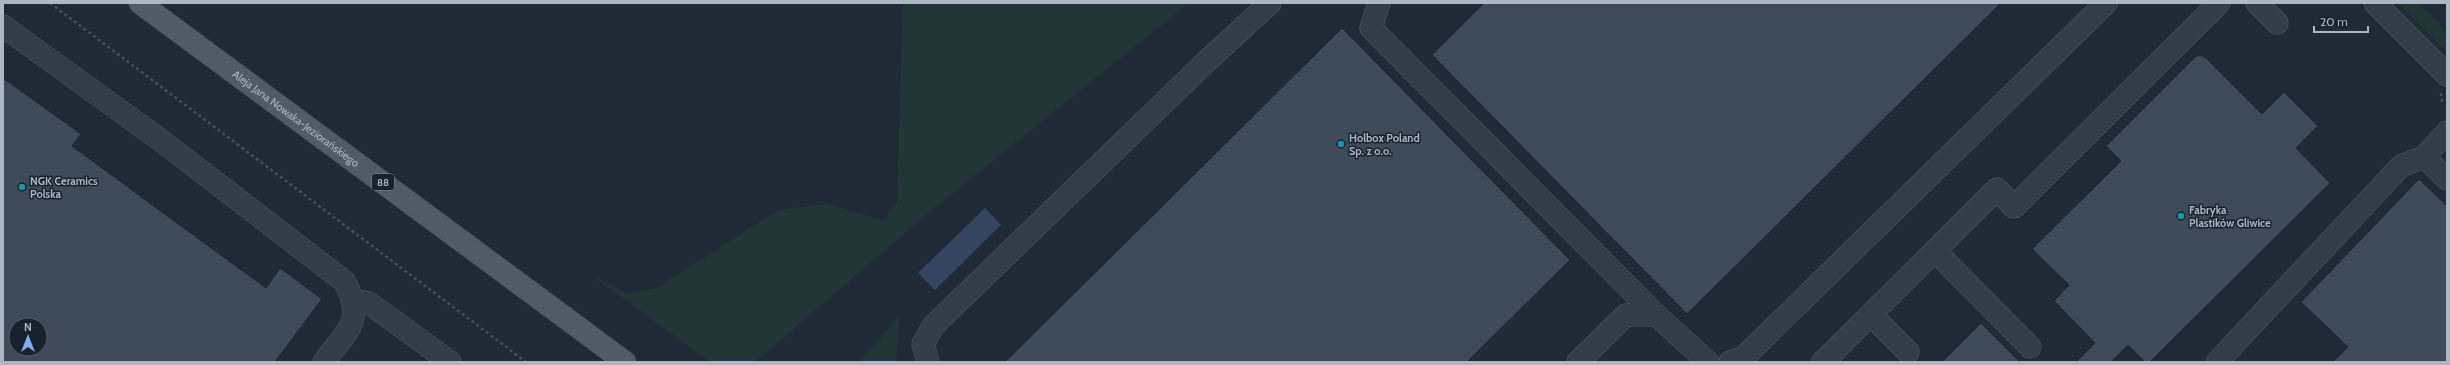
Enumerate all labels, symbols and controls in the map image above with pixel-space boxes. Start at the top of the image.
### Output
scale bar [2314,8,2368,34]
text: 20 m [2320,14,2348,29]
street label: Aleja Jana Nowaka-Jeziorańskiego [230,67,362,170]
place label: Holbox Poland Sp. z o.o. [1349,131,1420,158]
marker: Holbox Poland Sp. z o.o. [1336,139,1346,149]
place label: NGK Ceramics Polska [30,174,98,201]
road number: 88 [372,174,394,190]
marker: NGK Ceramics Polska [17,182,27,192]
place label: Fabryka Plastików Gliwice [2189,203,2271,230]
marker: Fabryka Plastików Gliwice [2176,211,2186,221]
north arrow [8,317,48,357]
text: N [24,320,32,334]

